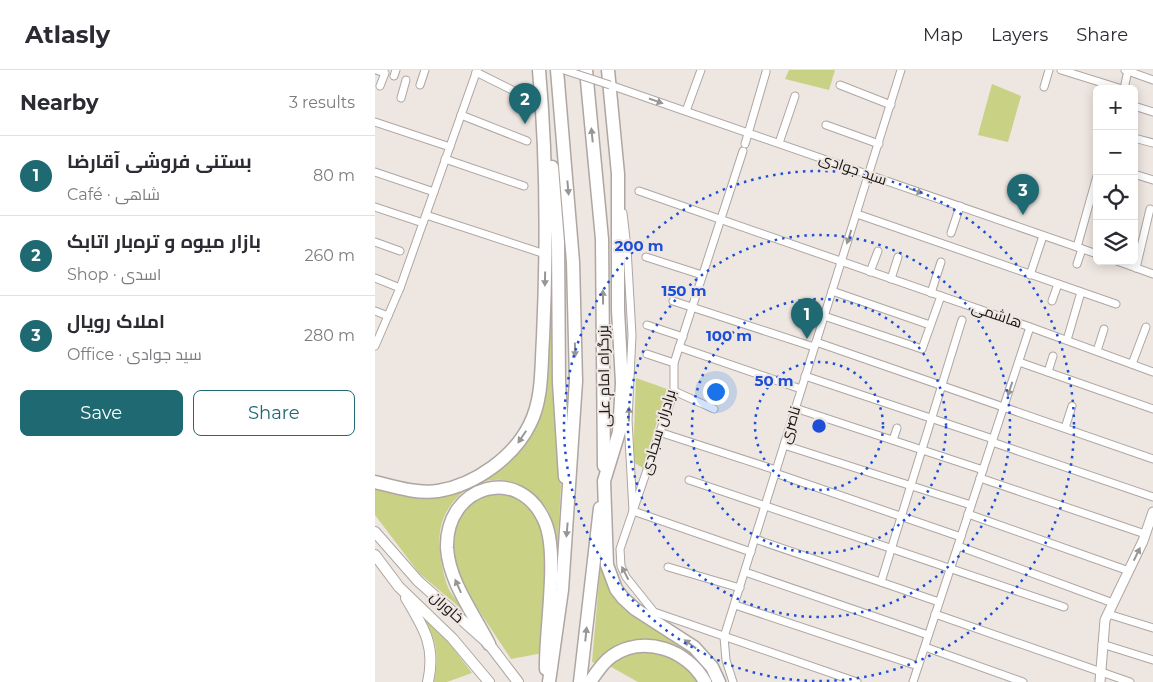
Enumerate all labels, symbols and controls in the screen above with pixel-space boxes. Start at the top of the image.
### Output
text: Atlasly [25,20,110,49]
text: Map [923,24,963,46]
text: Layers [991,24,1048,46]
text: Share [1076,24,1128,46]
pin: 2 [509,83,541,124]
map controls [1093,85,1138,265]
button: + [1093,85,1138,130]
text: Nearby [20,90,99,115]
text: 3 results [289,93,355,112]
one-way arrow [648,97,663,105]
one-way arrow [588,127,596,143]
button: − [1093,130,1138,175]
street label: سید جوادی [816,148,890,190]
text: بستنی فروشی آقارضا [67,150,252,173]
text: 1 [33,166,39,185]
text: 80 m [313,166,355,185]
pin: 3 [1007,174,1039,215]
button: locate [1093,175,1138,220]
one-way arrow [564,181,572,197]
text: Café · شاهی [67,185,160,204]
one-way arrow [909,187,924,195]
button: layers [1093,220,1138,265]
text: بازار میوه و تره‌بار اتابک [67,230,261,253]
one-way arrow [845,230,852,245]
text: 200 m [614,236,664,255]
text: 2 [31,246,41,265]
text: 260 m [304,246,355,265]
text: Shop · اسدی [67,265,161,284]
one-way arrow [541,271,549,287]
text: 150 m [662,281,706,300]
one-way arrow [599,289,607,305]
street label: هاشمی [969,297,1025,333]
pin: 1 [791,298,823,339]
text: املاک رویال [67,310,165,333]
street label: بزرگراه امام علی [593,325,615,427]
text: 3 [31,326,41,345]
text: 280 m [304,326,355,345]
text: 100 m [706,326,752,345]
one-way arrow [571,343,579,359]
text: Office · سید جوادی [67,345,202,364]
text: 50 m [754,371,794,390]
your location [703,379,729,405]
one-way arrow [1005,382,1013,397]
street label: برادران سجادی [636,387,680,477]
button: Save [20,390,183,436]
button: Share [193,390,355,436]
street label: ناصری [775,404,805,446]
one-way arrow [625,406,633,422]
centre of rings [810,417,828,435]
one-way arrow [517,430,527,444]
one-way arrow [563,522,571,538]
one-way arrow [1133,546,1141,561]
one-way arrow [621,566,629,581]
one-way arrow [454,579,462,593]
street label: خاوران [426,587,468,627]
one-way arrow [582,625,590,641]
one-way arrow [683,639,696,649]

